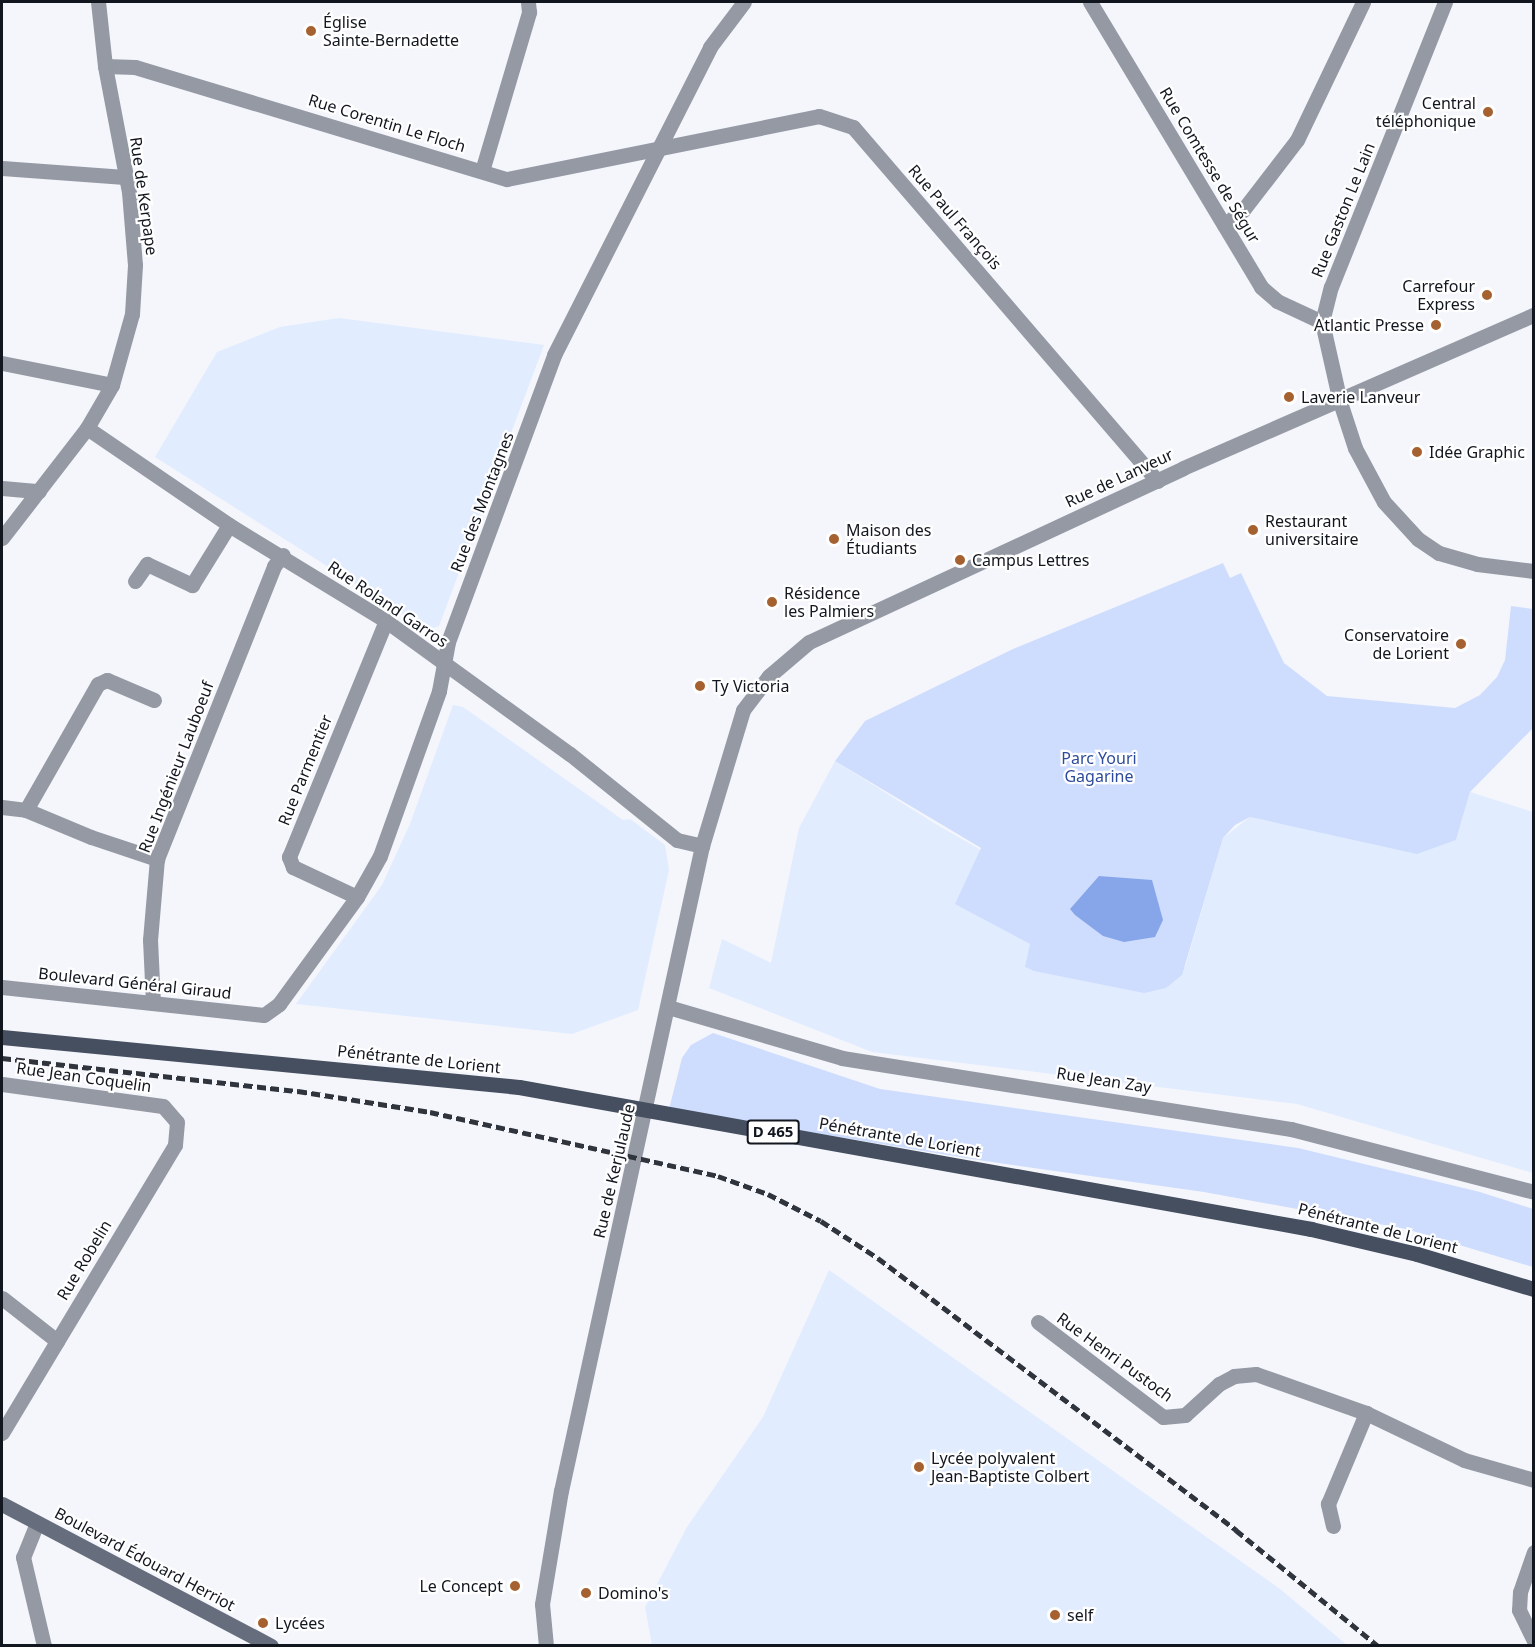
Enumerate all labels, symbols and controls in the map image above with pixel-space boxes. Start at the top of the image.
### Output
place label: Église Sainte-Bernadette [323,12,459,50]
marker: Église Sainte-Bernadette [304,24,318,38]
street label: Rue Comtesse de Ségur [1156,84,1264,246]
street label: Rue Corentin Le Floch [306,90,468,156]
place label: Central téléphonique [1376,93,1476,131]
marker: Central téléphonique [1481,105,1495,119]
street label: Rue de Kerpape [126,136,162,256]
street label: Rue Gaston Le Lain [1307,140,1379,280]
street label: Rue Paul François [904,161,1006,273]
place label: Carrefour Express [1402,276,1475,314]
marker: Carrefour Express [1480,288,1494,302]
place label: Atlantic Presse [1314,315,1424,335]
marker: Atlantic Presse [1429,318,1443,332]
place label: Laverie Lanveur [1301,387,1420,407]
marker: Laverie Lanveur [1282,390,1296,404]
street label: Rue des Montagnes [446,429,518,575]
place label: Idée Graphic [1429,442,1525,462]
street label: Rue de Lanveur [1062,445,1176,511]
marker: Idée Graphic [1410,445,1424,459]
place label: Restaurant universitaire [1265,511,1359,549]
place label: Maison des Étudiants [846,520,932,558]
marker: Restaurant universitaire [1246,523,1260,537]
marker: Maison des Étudiants [827,532,841,546]
place label: Campus Lettres [972,550,1090,570]
marker: Campus Lettres [953,553,967,567]
street label: Rue Roland Garros [324,557,452,651]
place label: Résidence les Palmiers [784,583,874,621]
marker: Résidence les Palmiers [765,595,779,609]
place label: Conservatoire de Lorient [1344,625,1449,663]
marker: Conservatoire de Lorient [1454,637,1468,651]
place label: Ty Victoria [712,676,789,696]
street label: Rue Ingénieur Lauboeuf [134,679,218,855]
marker: Ty Victoria [693,679,707,693]
street label: Rue Parmentier [274,712,336,828]
park label: Parc Youri Gagarine [1061,748,1137,786]
street label: Boulevard Général Giraud [37,963,233,1003]
street label: Pénétrante de Lorient [336,1041,502,1077]
street label: Rue Jean Coquelin [15,1058,153,1096]
street label: Rue Jean Zay [1055,1063,1153,1097]
street label: Rue de Kerjulaude [589,1102,639,1240]
street label: Pénétrante de Lorient [818,1113,982,1161]
road number: D 465 [746,1120,800,1144]
street label: Pénétrante de Lorient [1296,1199,1460,1257]
street label: Rue Robelin [53,1217,115,1303]
street label: Rue Henri Pustoch [1053,1308,1177,1406]
place label: Lycée polyvalent Jean-Baptiste Colbert [931,1448,1089,1486]
marker: Lycée polyvalent Jean-Baptiste Colbert [912,1460,926,1474]
street label: Boulevard Édouard Herriot [52,1503,238,1615]
place label: Le Concept [419,1576,503,1596]
marker: Le Concept [508,1579,522,1593]
place label: Domino's [598,1583,669,1603]
marker: Domino's [579,1586,593,1600]
place label: self [1067,1605,1093,1625]
marker: self [1048,1608,1062,1622]
place label: Lycées [275,1613,325,1633]
marker: Lycées [256,1616,270,1630]

